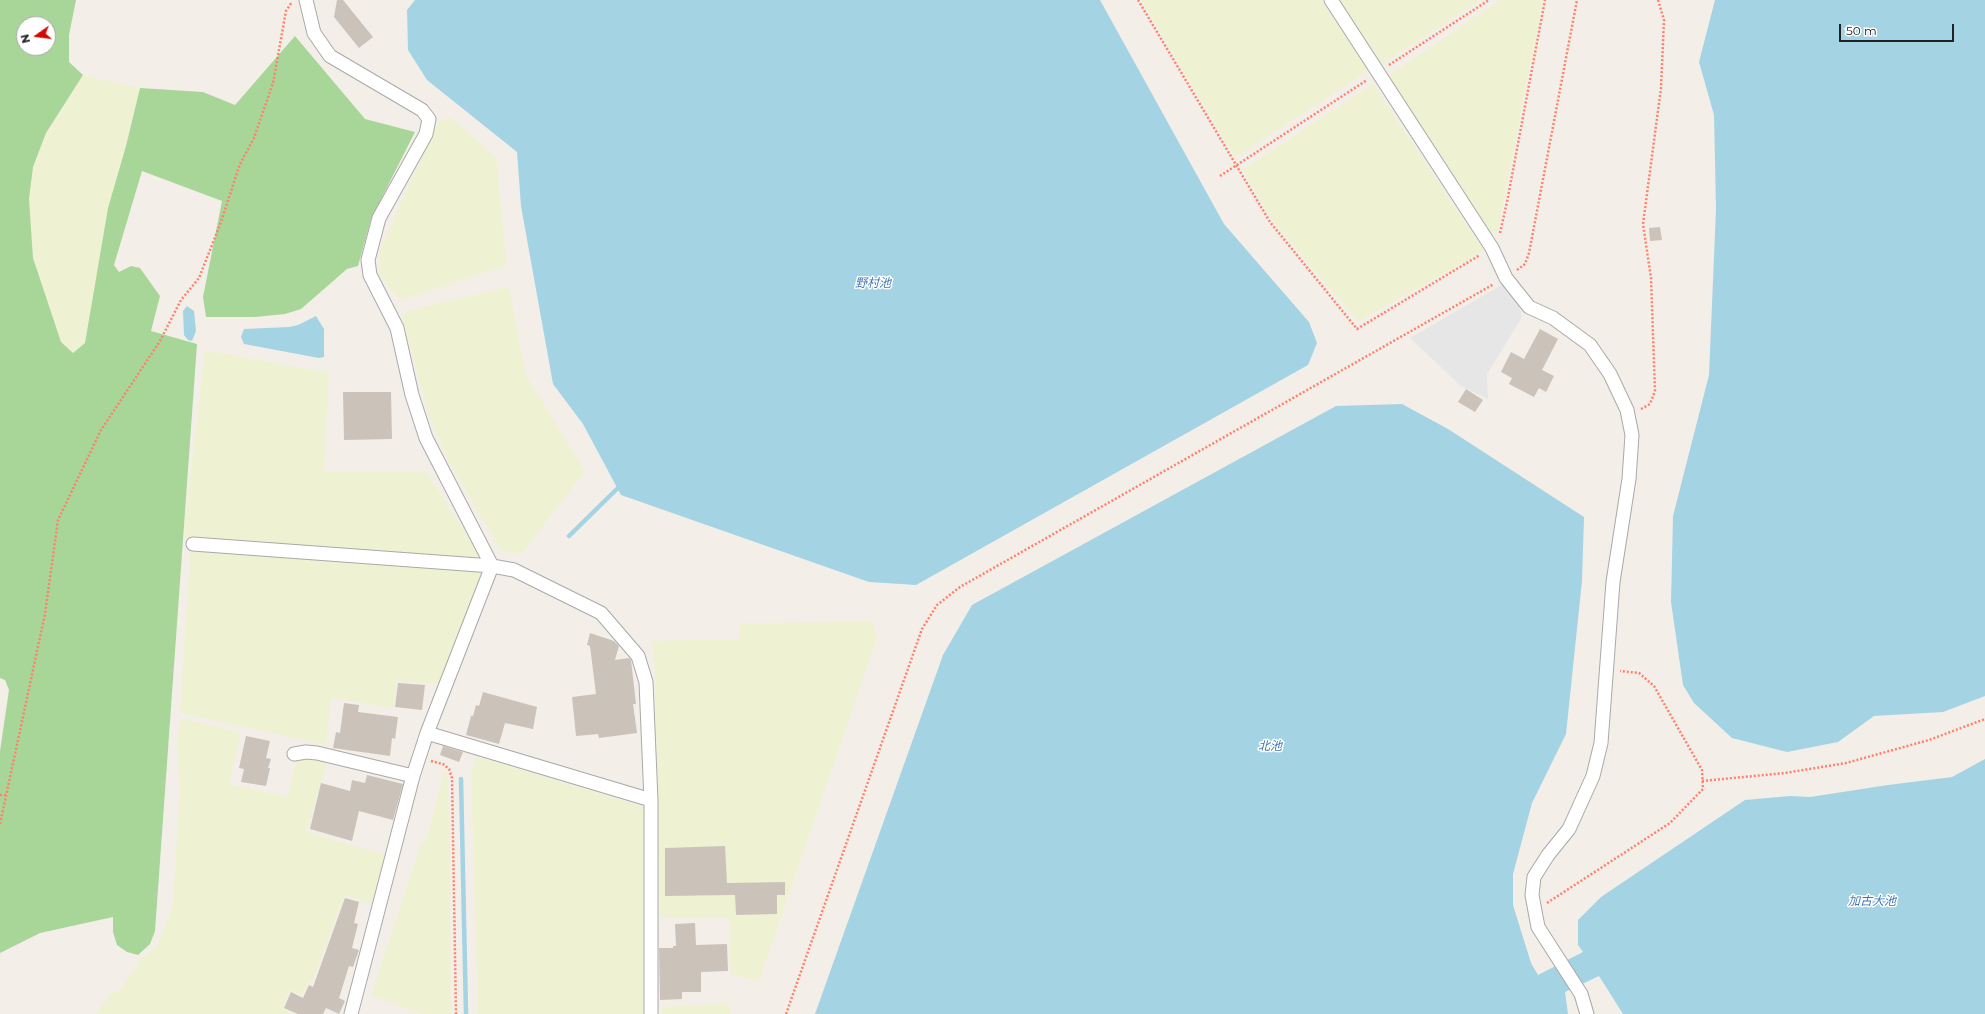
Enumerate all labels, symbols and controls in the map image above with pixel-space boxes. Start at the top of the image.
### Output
north arrow [16,16,56,56]
scale bar [1841,16,1956,42]
text: 50 m [1846,23,1877,38]
text: N [17,33,33,45]
water label: 野村池 [855,276,891,290]
water label: 北池 [1258,739,1282,753]
water label: 加古大池 [1848,894,1896,908]

